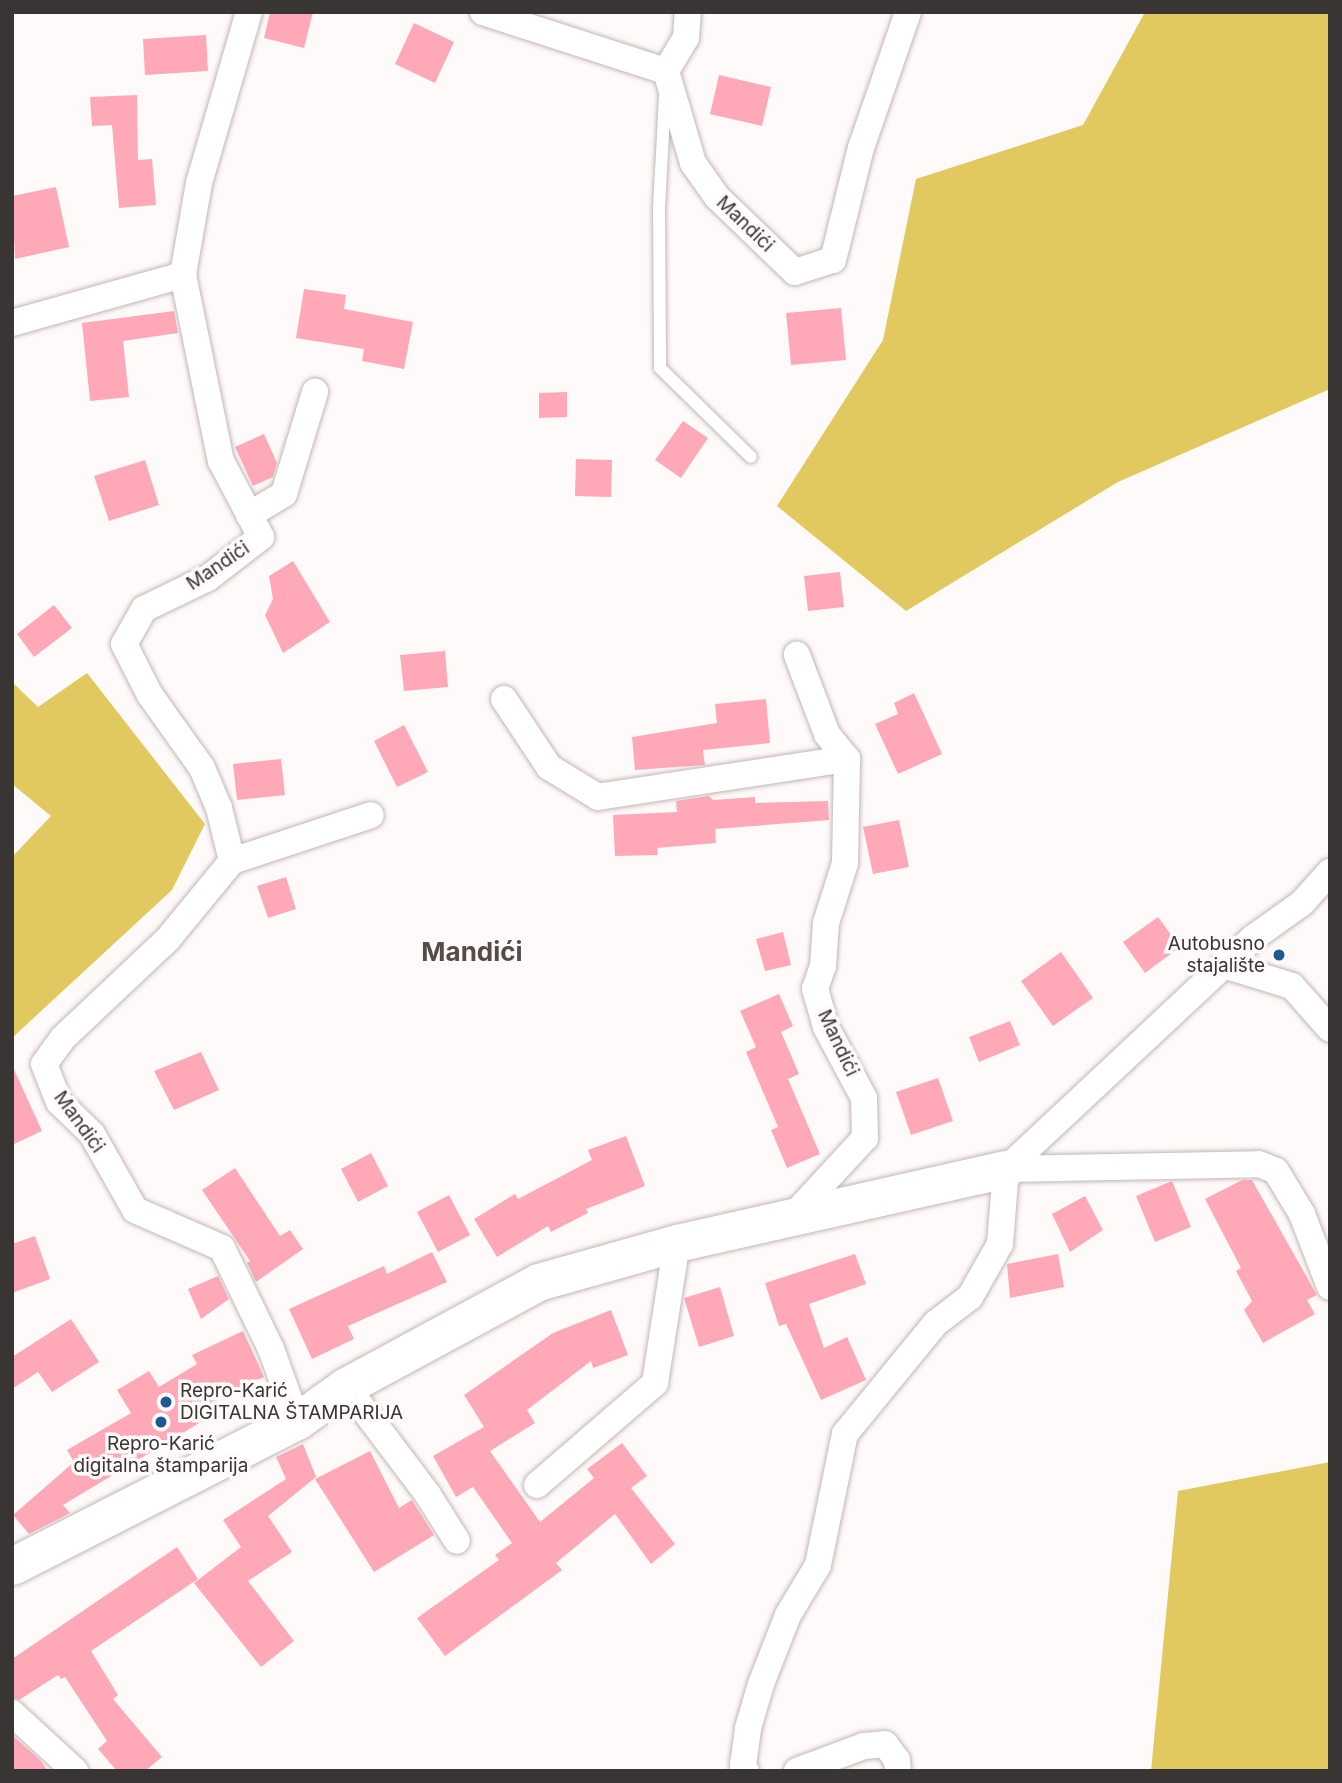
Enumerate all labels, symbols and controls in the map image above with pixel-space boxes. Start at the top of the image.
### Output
street label: Mandići [712,191,778,257]
street label: Mandići [182,537,254,595]
place label: Autobusno stajalište [1168,933,1265,977]
district label: Mandići [421,936,523,968]
marker: Autobusno stajalište [1271,947,1287,963]
street label: Mandići [813,1006,863,1080]
street label: Mandići [49,1087,109,1157]
place label: Repro-Karić DIGITALNA ŠTAMPARIJA [180,1380,403,1424]
marker: Repro-Karić DIGITALNA ŠTAMPARIJA [158,1394,174,1410]
marker: Repro-Karić digitalna štamparija [153,1414,169,1430]
place label: Repro-Karić digitalna štamparija [74,1433,248,1477]

